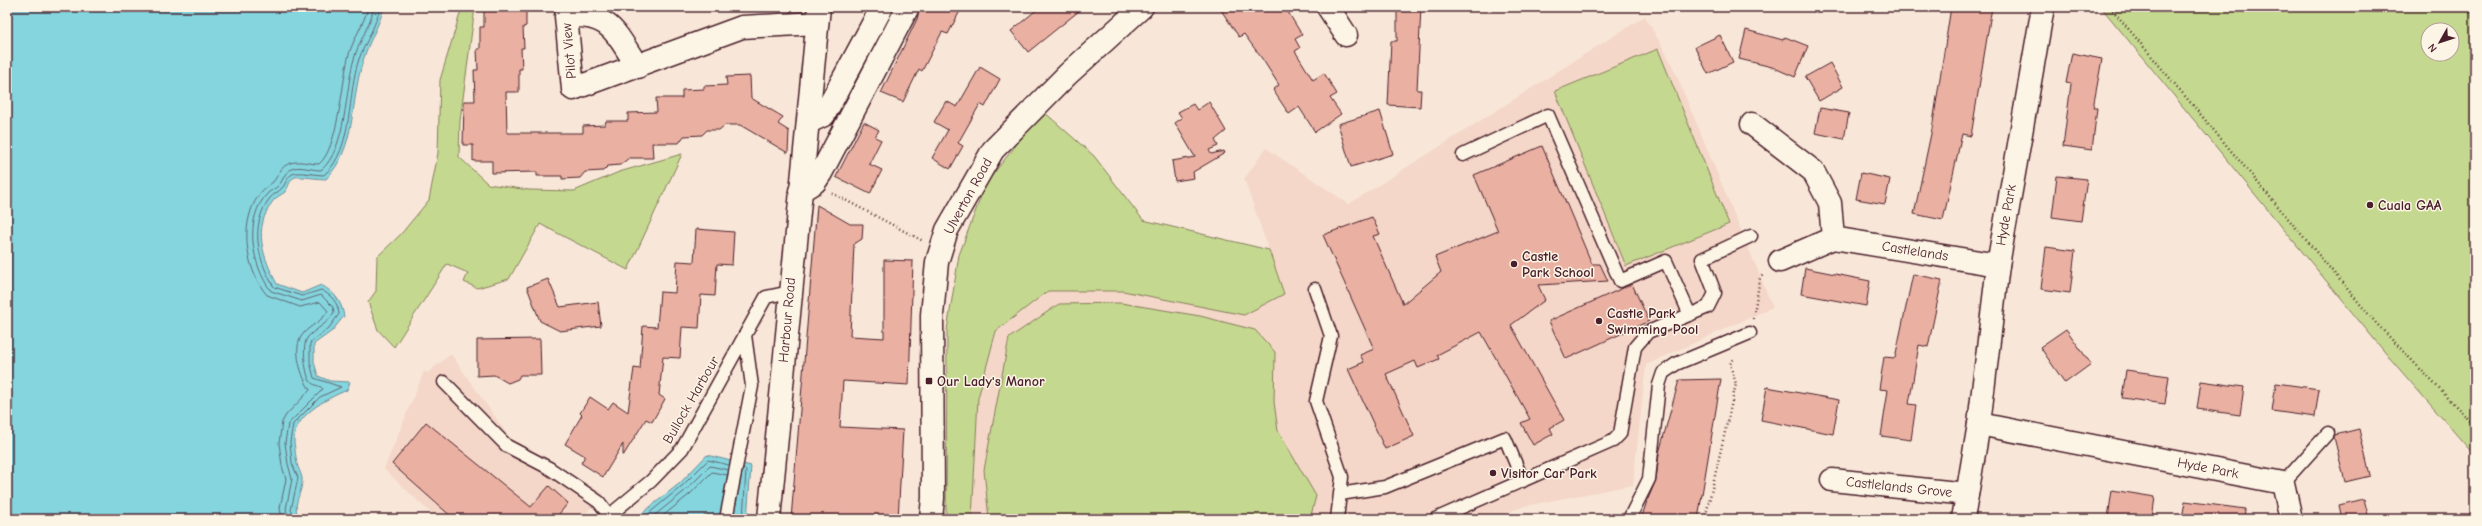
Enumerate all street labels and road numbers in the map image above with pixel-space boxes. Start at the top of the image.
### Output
street label: Pilot View [558,22,580,80]
street label: Ulverton Road [940,155,996,237]
street label: Hyde Park [1992,183,2020,247]
street label: Castlelands [1881,237,1950,265]
street label: Harbour Road [775,277,799,363]
street label: Bullock Harbour [659,353,723,447]
street label: Hyde Park [2176,454,2240,482]
street label: Castlelands Grove [1845,473,1953,501]

